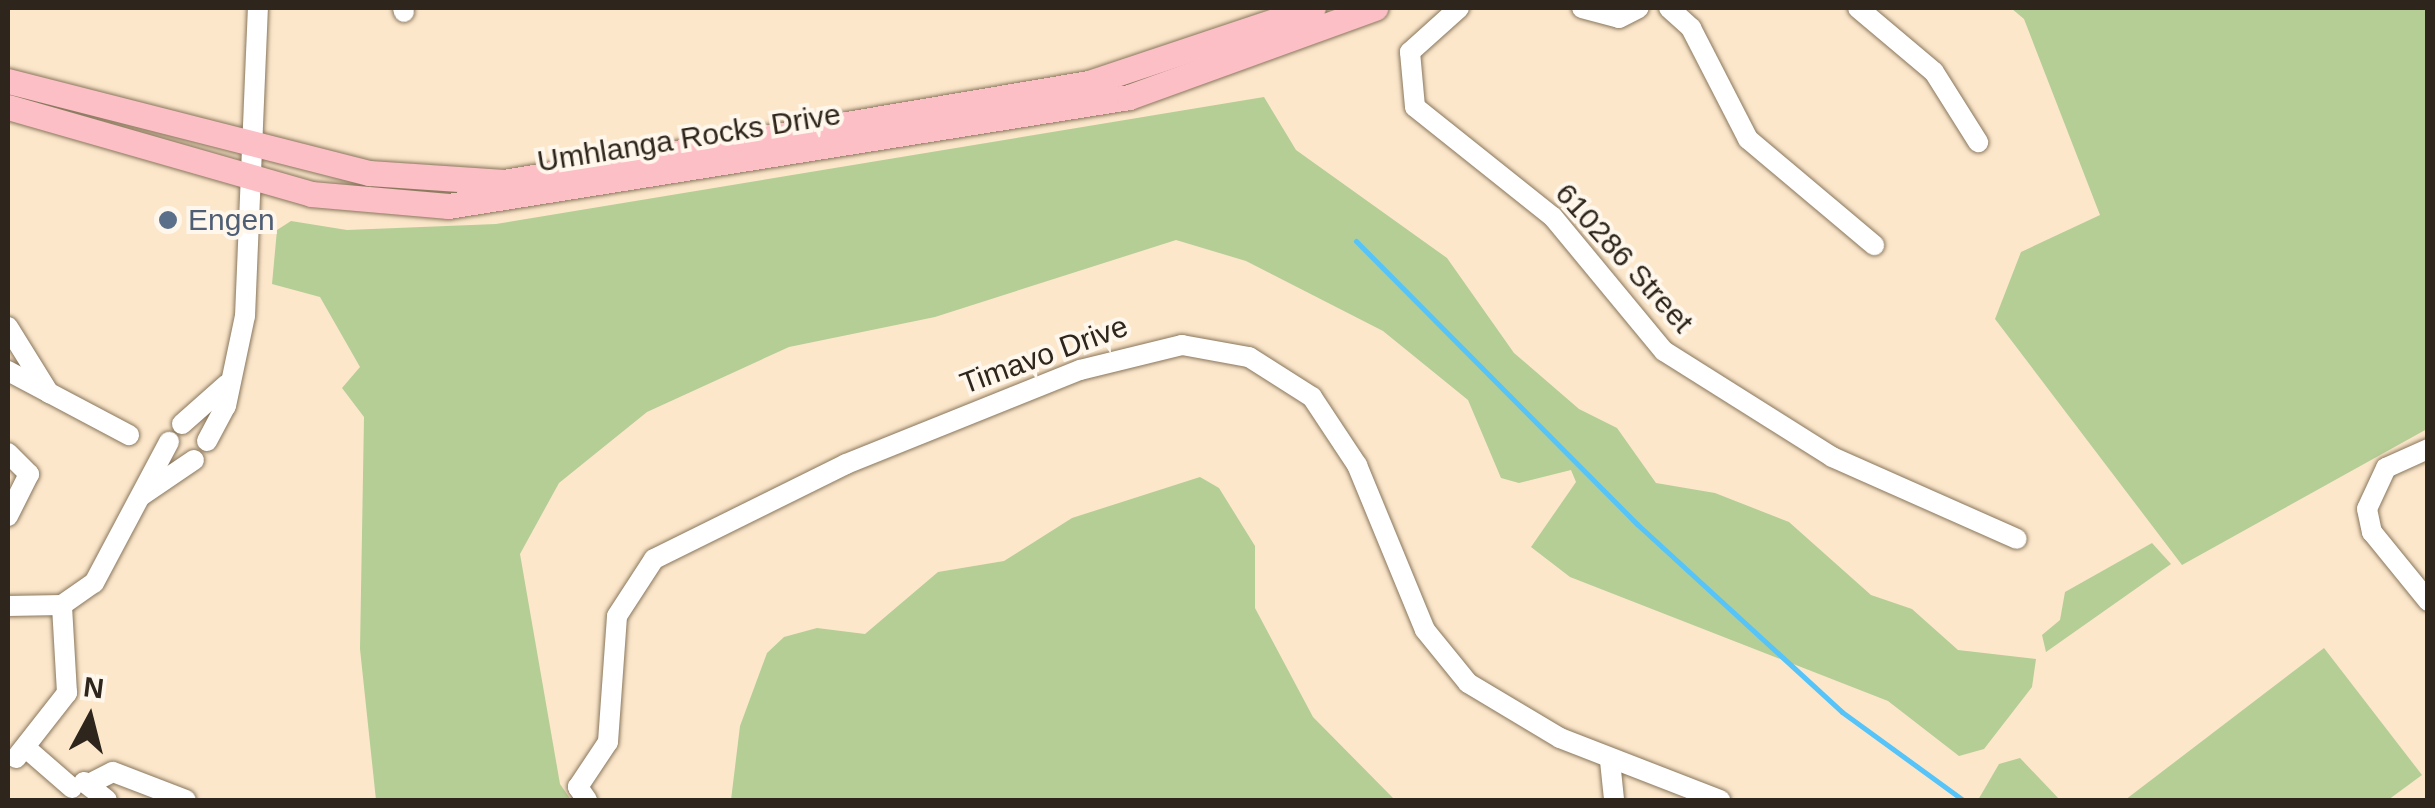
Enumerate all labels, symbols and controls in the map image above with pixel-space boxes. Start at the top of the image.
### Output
street label: Umhlanga Rocks Drive [535,96,843,180]
street label: 610286 Street [1548,176,1700,340]
place label: Engen [188,202,275,238]
marker: Engen [157,209,179,231]
street label: Timavo Drive [955,308,1133,402]
north arrow [40,668,140,768]
text: N [82,671,106,704]

